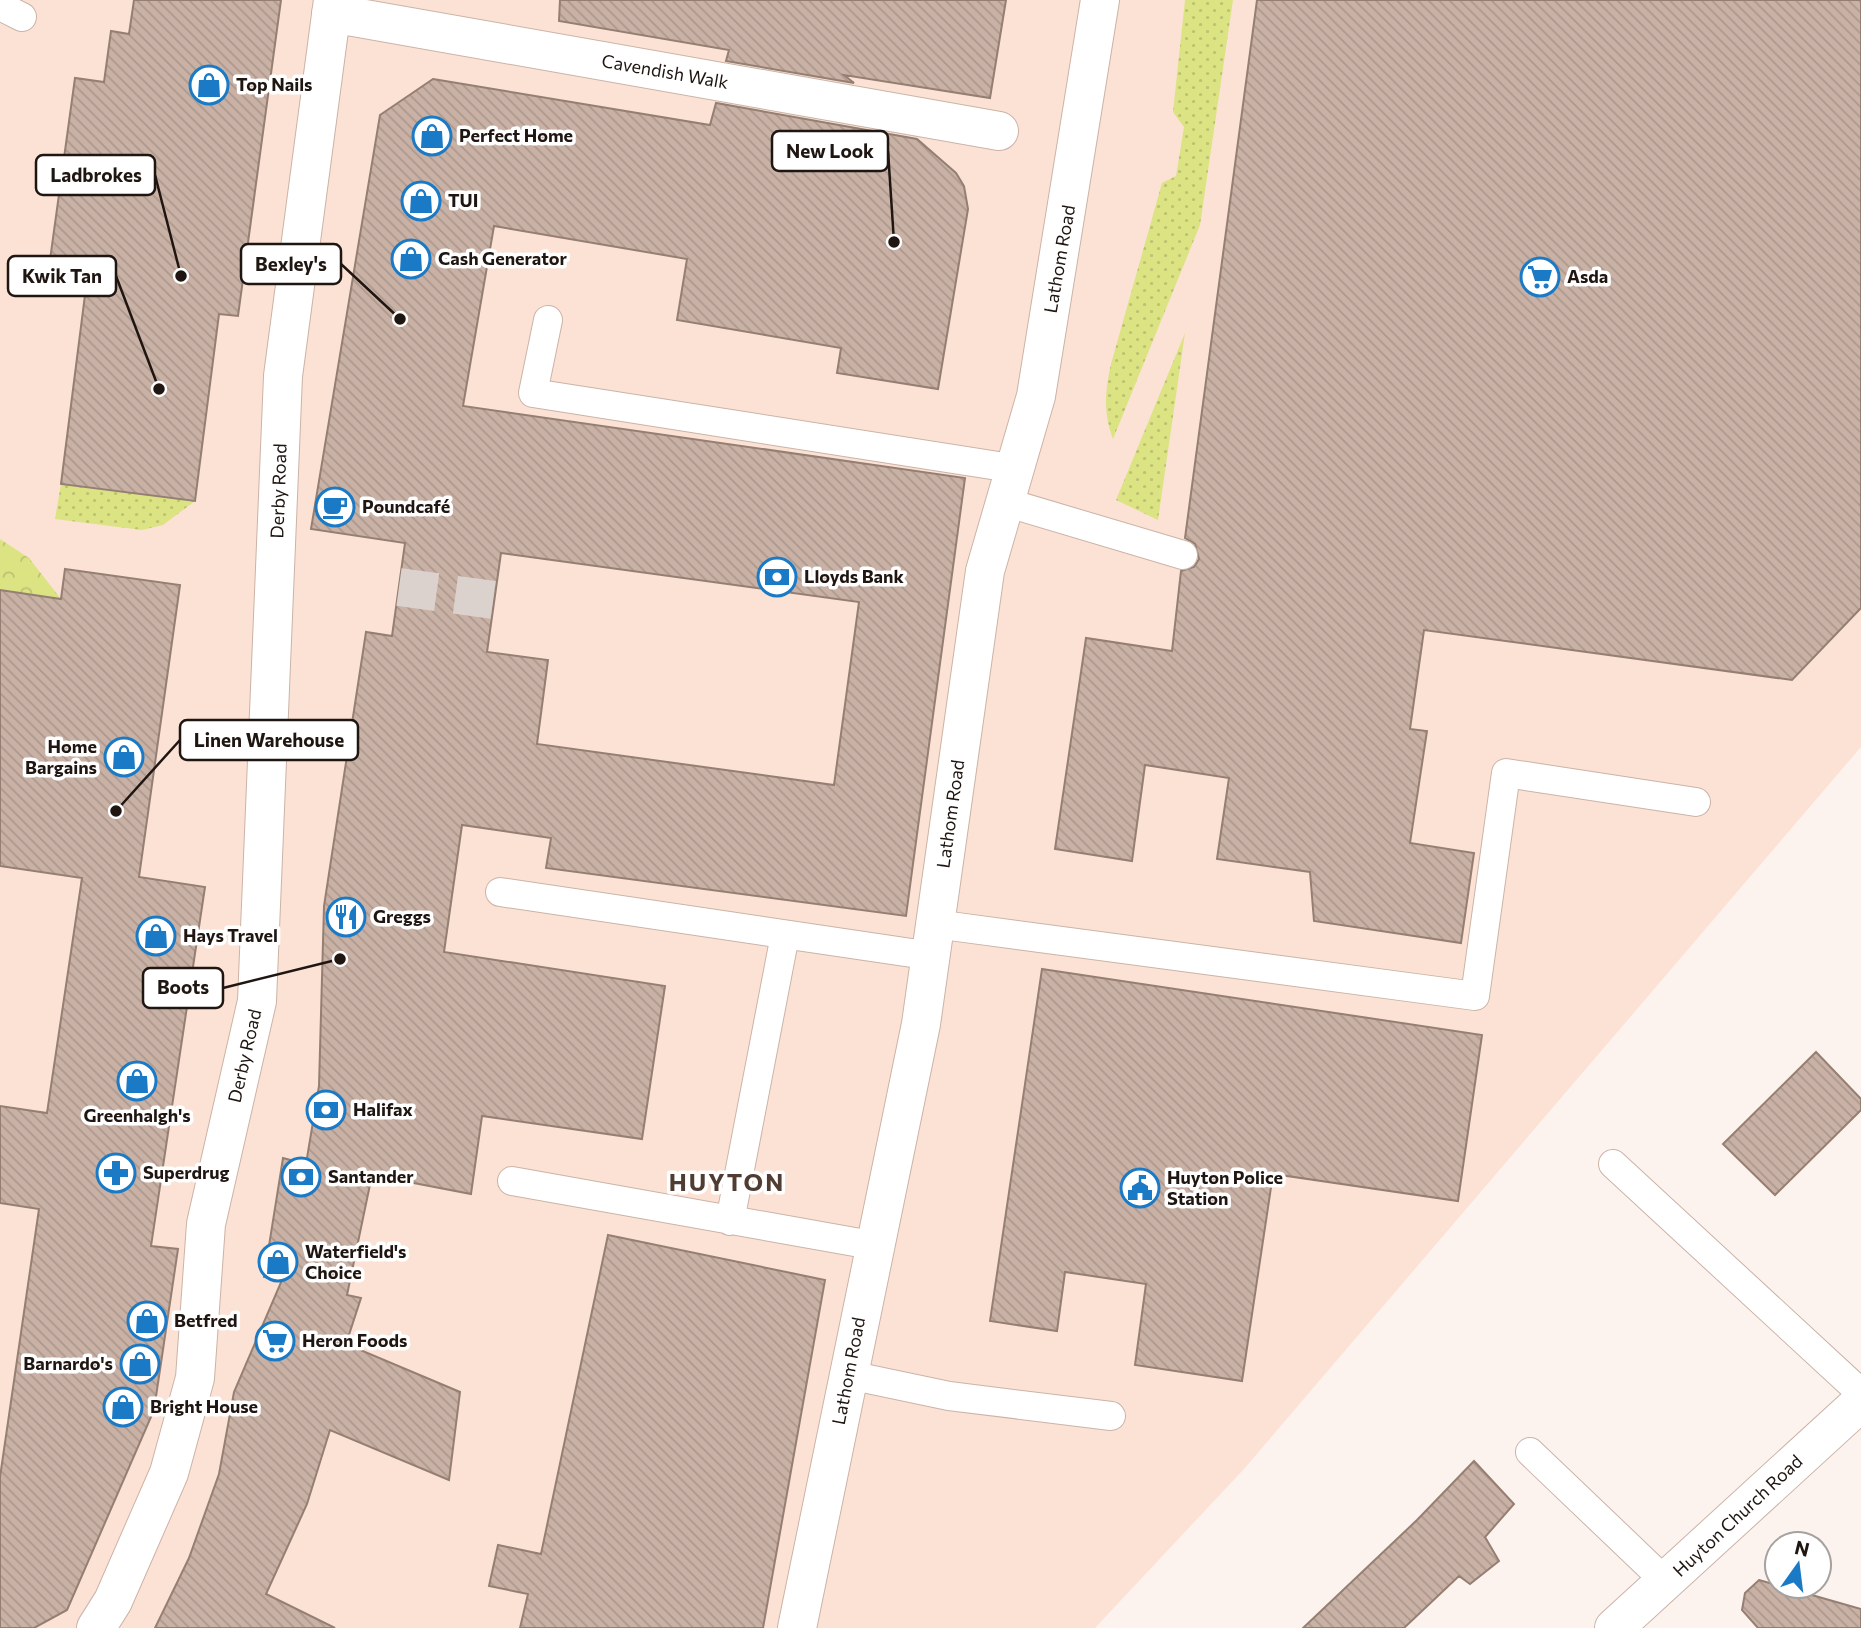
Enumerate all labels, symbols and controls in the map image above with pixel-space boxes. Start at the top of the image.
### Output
street label: Cavendish Walk [600,49,731,93]
shop icon: Top Nails [188,64,230,106]
place label: Top Nails [236,73,312,95]
shop icon: Perfect Home [411,115,453,157]
place label: Perfect Home [459,124,573,146]
callout: New Look [772,131,888,171]
text: New Look [786,139,874,162]
callout: Ladbrokes [36,155,155,195]
text: Ladbrokes [50,163,142,186]
shop icon: TUI [400,180,442,222]
place label: TUI [448,189,478,211]
street label: Lathom Road [1039,203,1079,315]
shop icon: Cash Generator [390,238,432,280]
callout: Bexley's [241,244,341,284]
place label: Cash Generator [438,247,568,269]
text: Bexley's [255,252,327,275]
callout: Kwik Tan [8,256,116,296]
supermarket icon: Asda [1519,256,1561,298]
text: Kwik Tan [22,264,102,287]
place label: Asda [1567,265,1608,287]
street label: Derby Road [265,443,291,539]
cafe icon: Poundcafé [314,486,356,528]
place label: Poundcafé [362,495,450,517]
bank icon: Lloyds Bank [756,556,798,598]
place label: Lloyds Bank [804,565,904,587]
callout: Linen Warehouse [180,720,358,760]
text: Linen Warehouse [194,728,344,751]
place label: Home Bargains [25,735,97,778]
shop icon: Home Bargains [103,736,145,778]
street label: Lathom Road [932,758,969,870]
restaurant icon: Greggs [325,896,367,938]
place label: Greggs [373,905,431,927]
shop icon: Hays Travel [135,915,177,957]
place label: Hays Travel [183,924,278,946]
callout: Boots [143,968,223,1008]
text: Boots [157,975,209,998]
street label: Derby Road [223,1007,265,1105]
shop icon: Greenhalgh's [116,1060,158,1102]
bank icon: Halifax [305,1089,347,1131]
place label: Halifax [353,1098,413,1120]
place label: Greenhalgh's [83,1104,191,1126]
pharmacy icon: Superdrug [95,1152,137,1194]
bank icon: Santander [280,1156,322,1198]
place label: Superdrug [143,1161,230,1183]
place label: Santander [328,1165,414,1187]
place label: Huyton Police Station [1167,1166,1283,1209]
district label: HUYTON [669,1167,785,1196]
public building icon: Huyton Police Station [1119,1167,1161,1209]
place label: Waterfield's Choice [305,1240,407,1283]
shop icon: Waterfield's Choice [257,1241,299,1283]
shop icon: Betfred [126,1300,168,1342]
place label: Betfred [174,1309,238,1331]
street label: Lathom Road [827,1315,869,1427]
supermarket icon: Heron Foods [254,1320,296,1362]
place label: Heron Foods [302,1329,407,1351]
shop icon: Barnardo's [119,1343,161,1385]
place label: Barnardo's [23,1352,113,1374]
shop icon: Bright House [102,1386,144,1428]
place label: Bright House [150,1395,258,1417]
street label: Huyton Church Road [1668,1450,1807,1581]
north arrow [1763,1530,1833,1600]
text: N [1793,1535,1812,1561]

